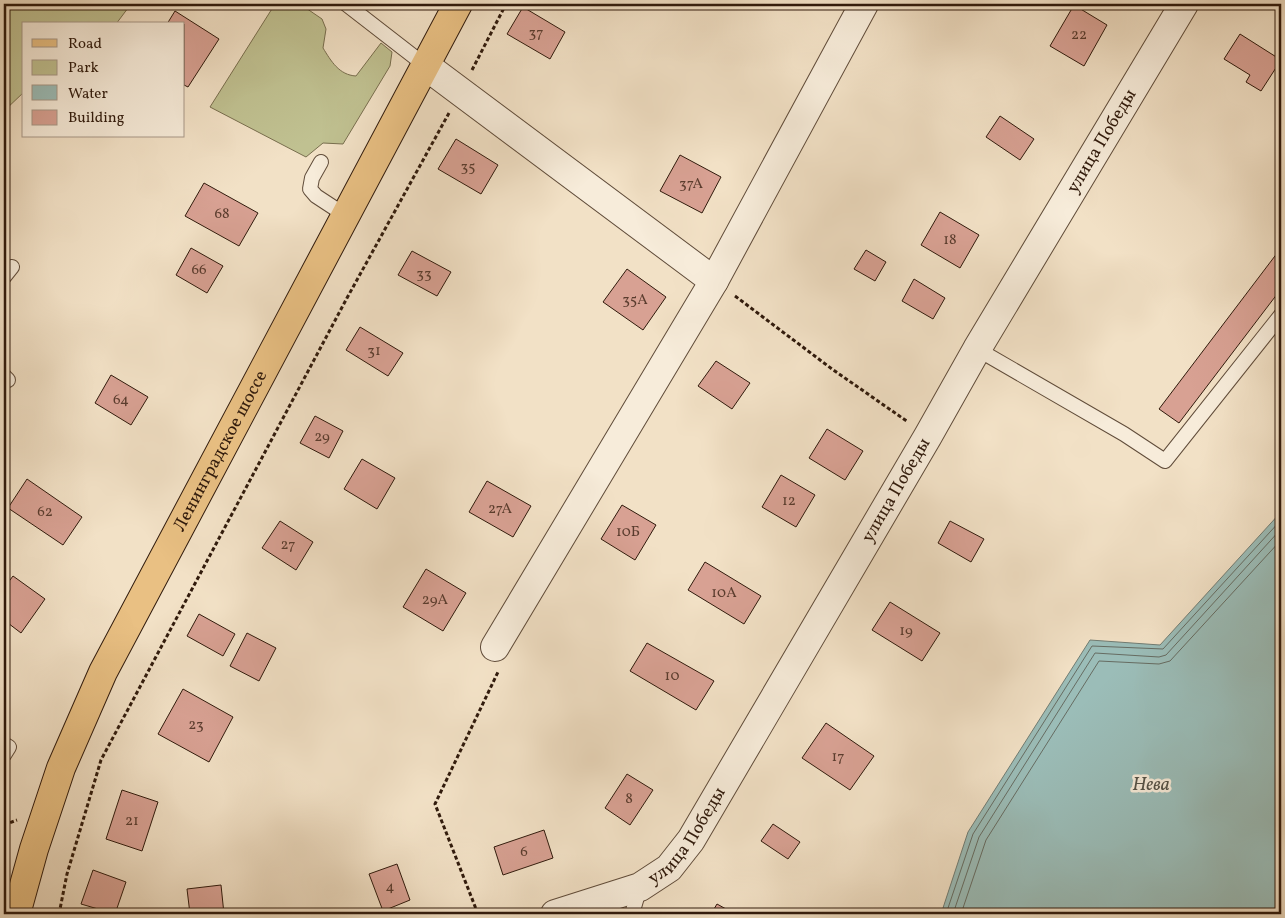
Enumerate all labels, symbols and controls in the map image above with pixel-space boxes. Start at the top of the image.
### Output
legend [22,22,185,138]
house number: 37 [529,23,543,44]
house number: 22 [1071,25,1087,46]
text: Road [68,34,102,55]
text: Park [68,58,99,79]
text: Water [68,84,108,105]
street label: улица Победы [1061,84,1143,198]
text: Building [68,108,125,129]
house number: 35 [461,157,475,178]
house number: 37А [679,174,703,195]
house number: 68 [214,204,230,225]
house number: 18 [943,230,957,251]
house number: 66 [191,260,207,281]
house number: 33 [416,264,432,285]
house number: 35А [622,290,648,311]
house number: 31 [367,341,381,362]
street label: Ленинградское шоссе [167,366,274,536]
house number: 64 [113,390,129,411]
house number: 29 [314,427,330,448]
street label: улица Победы [856,433,937,547]
house number: 12 [782,491,796,512]
house number: 27А [488,499,512,520]
house number: 62 [37,502,53,523]
house number: 10Б [616,522,640,543]
house number: 27 [281,535,295,556]
house number: 10А [711,583,737,604]
house number: 29А [422,590,449,611]
house number: 19 [899,621,913,642]
house number: 10 [665,666,679,687]
house number: 23 [188,715,204,736]
house number: 17 [831,747,845,768]
water label: Нева [1132,772,1170,798]
street label: улица Победы [643,782,732,891]
house number: 8 [625,789,633,810]
house number: 21 [125,811,139,832]
house number: 6 [520,842,528,863]
house number: 4 [386,877,395,898]

